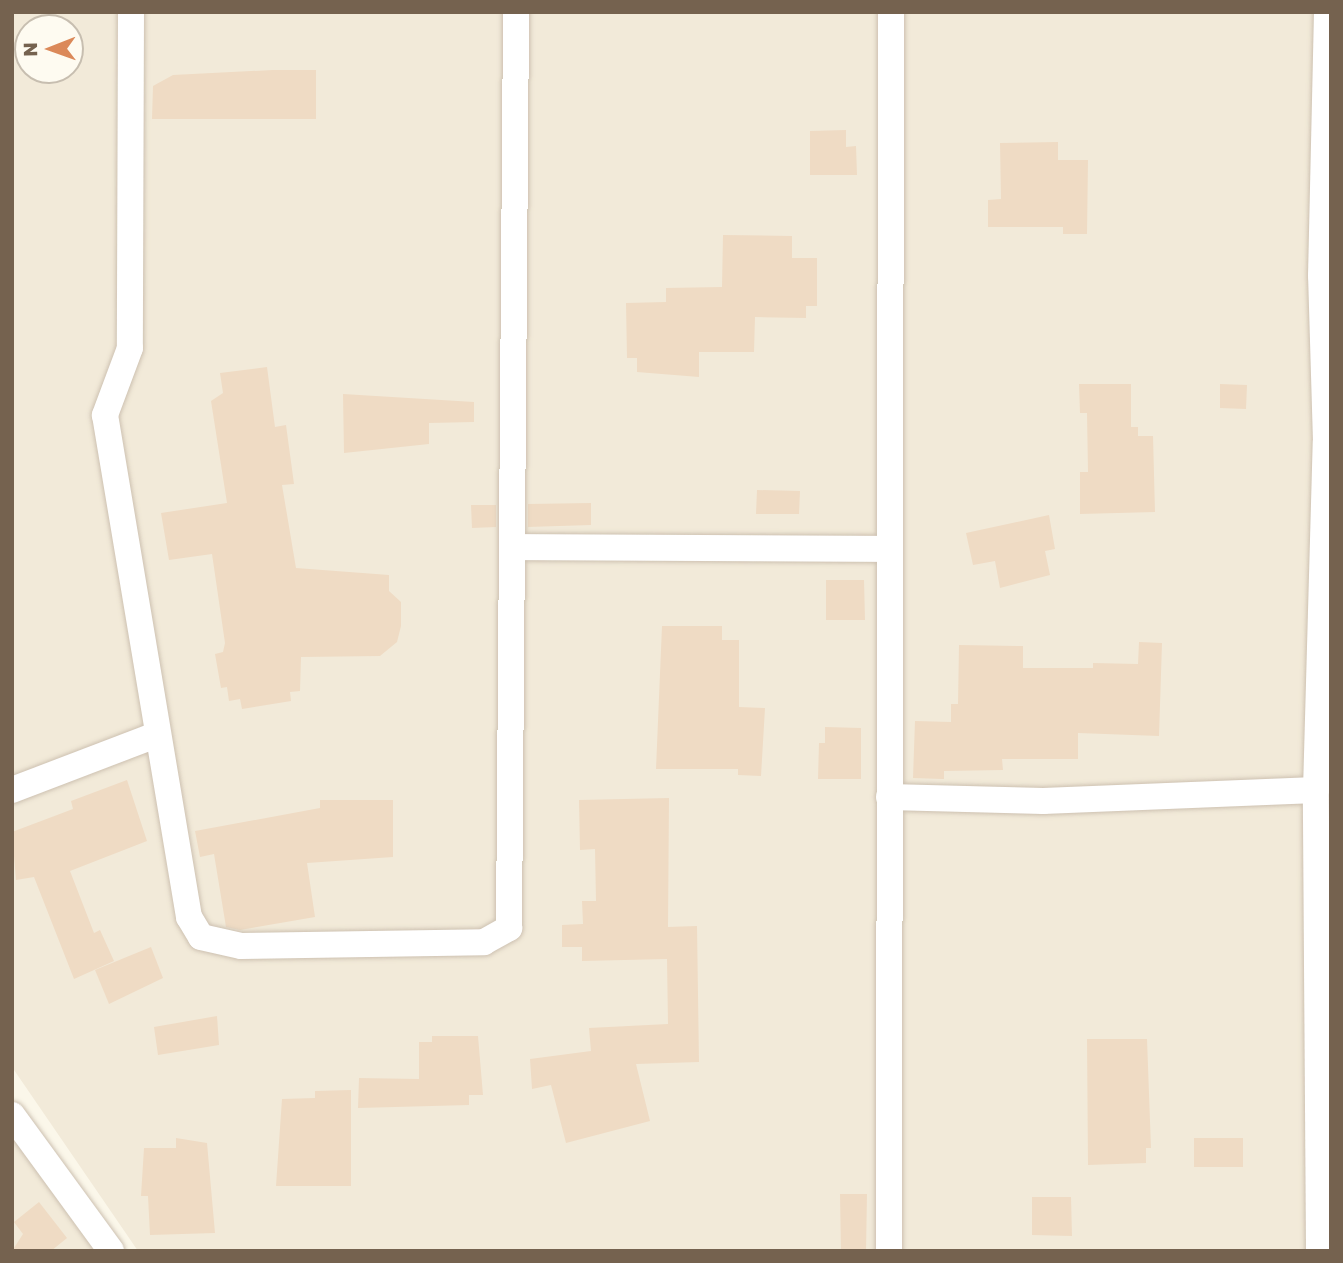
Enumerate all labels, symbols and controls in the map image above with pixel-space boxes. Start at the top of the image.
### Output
north arrow [14,14,84,84]
text: N [18,42,41,57]

